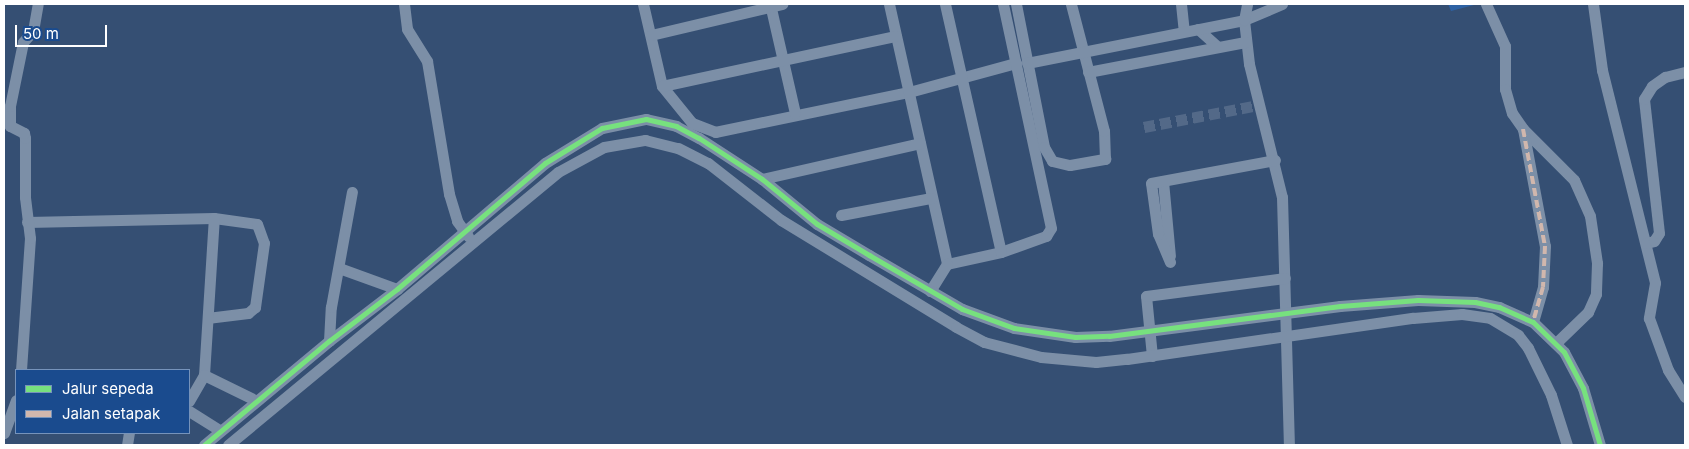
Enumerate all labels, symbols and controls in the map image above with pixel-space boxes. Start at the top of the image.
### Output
scale bar [18,15,110,47]
text: 50 m [23,24,59,43]
legend [15,369,190,434]
text: Jalur sepeda [62,379,154,398]
text: Jalan setapak [62,404,160,423]

